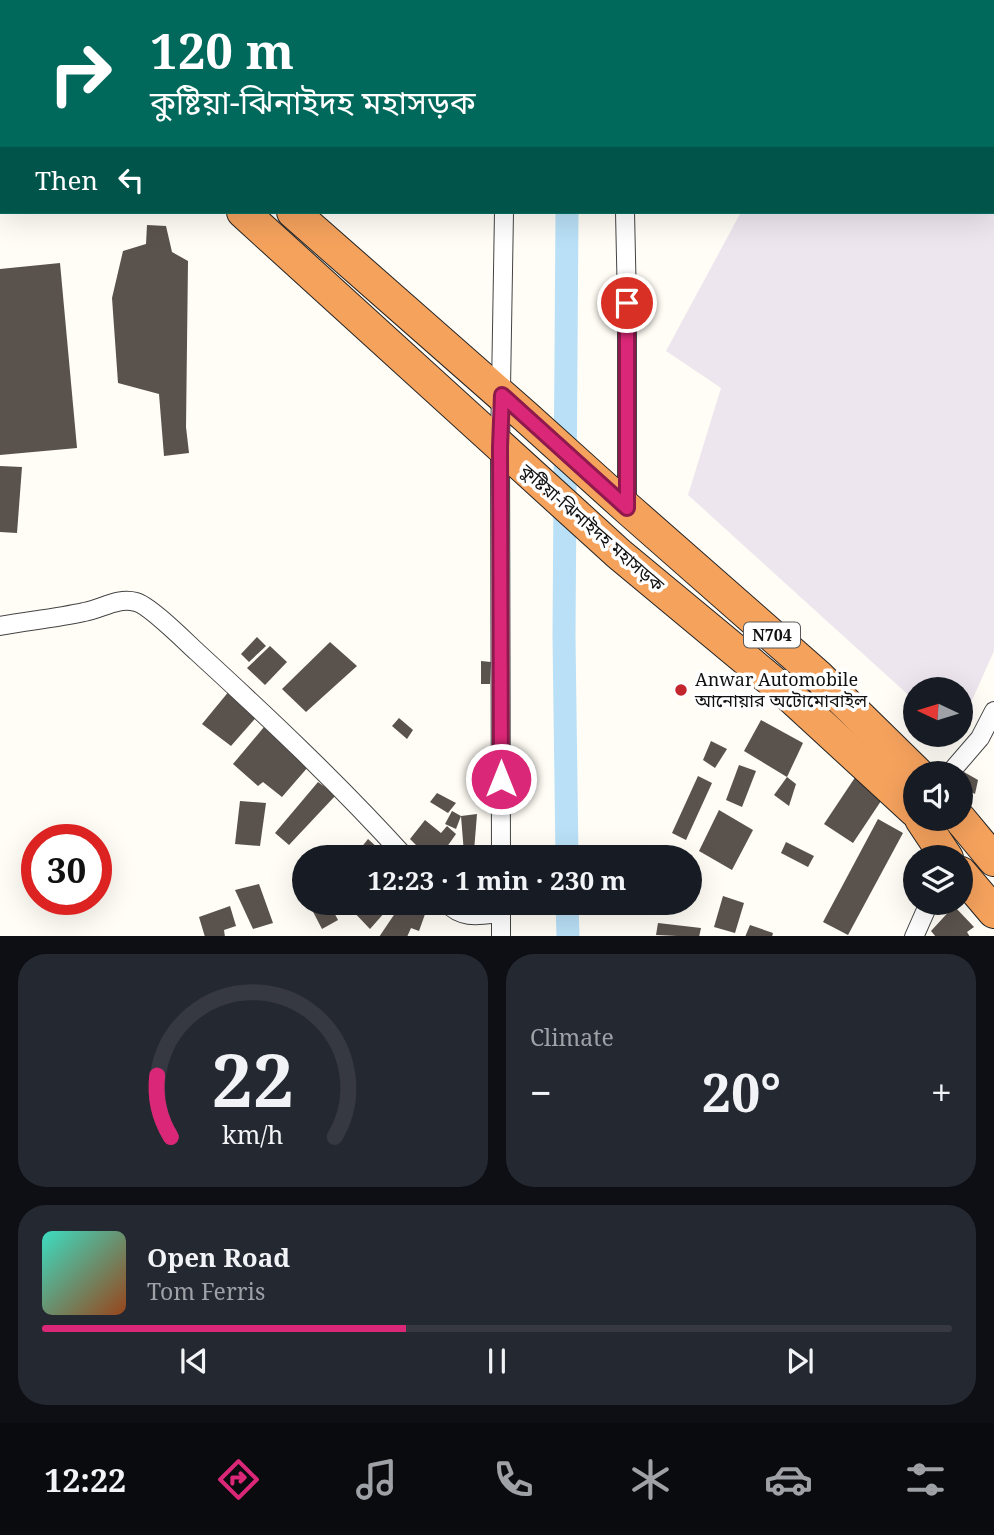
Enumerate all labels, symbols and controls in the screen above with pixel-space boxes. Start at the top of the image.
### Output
text: 120 m [150,17,294,83]
icon: right [35,28,126,119]
text: কুষ্টিয়া-ঝিনাইদহ মহাসড়ক [150,80,476,123]
icon: left [112,161,150,199]
text: Then [35,162,98,198]
pin [597,273,657,333]
icon: arrive [608,284,646,322]
street label: কুষ্টিয়া-ঝিনাইদহ মহাসড়ক [515,457,670,597]
road number: N704 [744,622,800,648]
place label: Anwar Automobile আনোয়ার অটোমোবাইল [694,667,868,712]
north arrow [903,677,973,747]
map controls [903,677,973,915]
marker: Anwar Automobile আনোয়ার অটোমোবাইল [673,682,689,698]
position arrow [464,742,538,816]
button: sound [903,761,973,831]
speed limit sign: 30 [21,824,112,915]
button: layers [903,845,973,915]
text: 12:23 · 1 min · 230 m [367,862,627,898]
text: Climate [530,1021,614,1053]
text: 22 [212,1029,294,1128]
text: 20° [702,1056,781,1127]
text: − [530,1066,552,1118]
text: + [931,1066,952,1118]
text: km/h [222,1116,284,1150]
text: Open Road [147,1239,290,1275]
text: Tom Ferris [147,1275,265,1307]
icon: previous [175,1342,213,1380]
icon: pause [478,1342,516,1380]
icon: next [781,1342,819,1380]
icon: directions [214,1455,263,1504]
icon: music [352,1455,401,1504]
icon: phone [489,1455,538,1504]
icon: climate [626,1455,675,1504]
icon: car [764,1455,813,1504]
icon: filters [901,1455,950,1504]
text: 12:22 [44,1458,126,1501]

